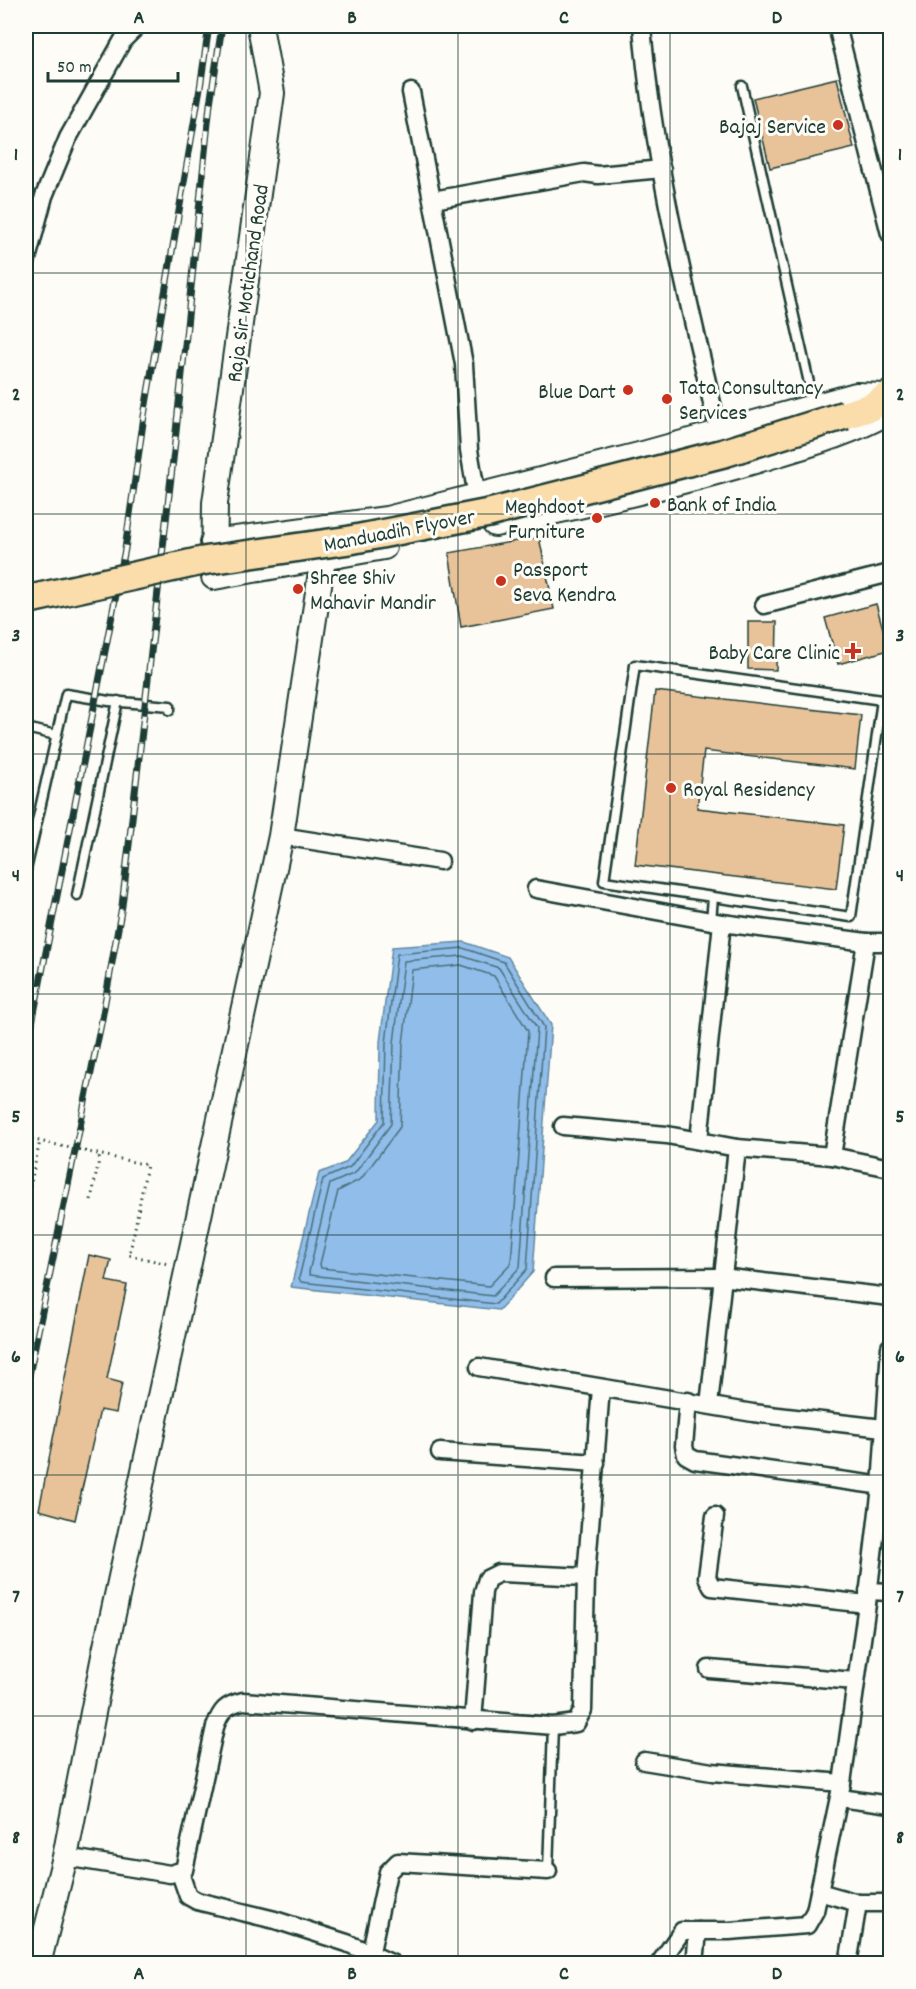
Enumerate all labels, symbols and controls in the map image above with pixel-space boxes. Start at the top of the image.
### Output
text: A [134,5,145,33]
text: B [347,5,357,33]
text: C [559,5,569,33]
text: D [772,5,783,33]
scale bar [48,45,178,83]
text: 50 m [57,56,92,81]
place label: Bajaj Service [719,113,826,144]
marker: Bajaj Service [831,118,845,132]
text: 1 [14,142,18,170]
text: 1 [898,142,902,170]
street label: Raja Sir Motichand Road [220,182,279,385]
place label: Tata Consultancy Services [679,374,824,430]
place label: Blue Dart [538,378,616,409]
text: 2 [12,382,20,410]
text: 2 [896,382,904,410]
marker: Blue Dart [621,383,635,397]
marker: Tata Consultancy Services [660,392,674,406]
place label: Bank of India [667,491,777,522]
place label: Meghdoot Furniture [505,493,585,549]
marker: Bank of India [648,496,662,510]
street label: Manduadih Flyover [321,502,479,562]
marker: Meghdoot Furniture [590,511,604,525]
place label: Passport Seva Kendra [513,556,616,612]
place label: Shree Shiv Mahavir Mandir [310,564,437,620]
marker: Passport Seva Kendra [494,574,508,588]
marker: Shree Shiv Mahavir Mandir [291,582,305,596]
text: 3 [12,623,20,651]
text: 3 [896,623,904,651]
place label: Baby Care Clinic [709,639,840,670]
marker: Baby Care Clinic [844,642,862,660]
place label: Royal Residency [683,776,816,807]
marker: Royal Residency [664,781,678,795]
text: 4 [12,863,20,891]
text: 4 [896,863,904,891]
text: 5 [11,1104,21,1132]
text: 5 [895,1104,905,1132]
text: 6 [11,1344,21,1372]
text: 6 [895,1344,905,1372]
text: 7 [12,1584,20,1612]
text: 7 [896,1584,904,1612]
text: 8 [12,1825,20,1853]
text: 8 [896,1825,904,1853]
text: A [134,1961,145,1989]
text: B [347,1961,357,1989]
text: C [559,1961,569,1989]
text: D [772,1961,783,1989]

